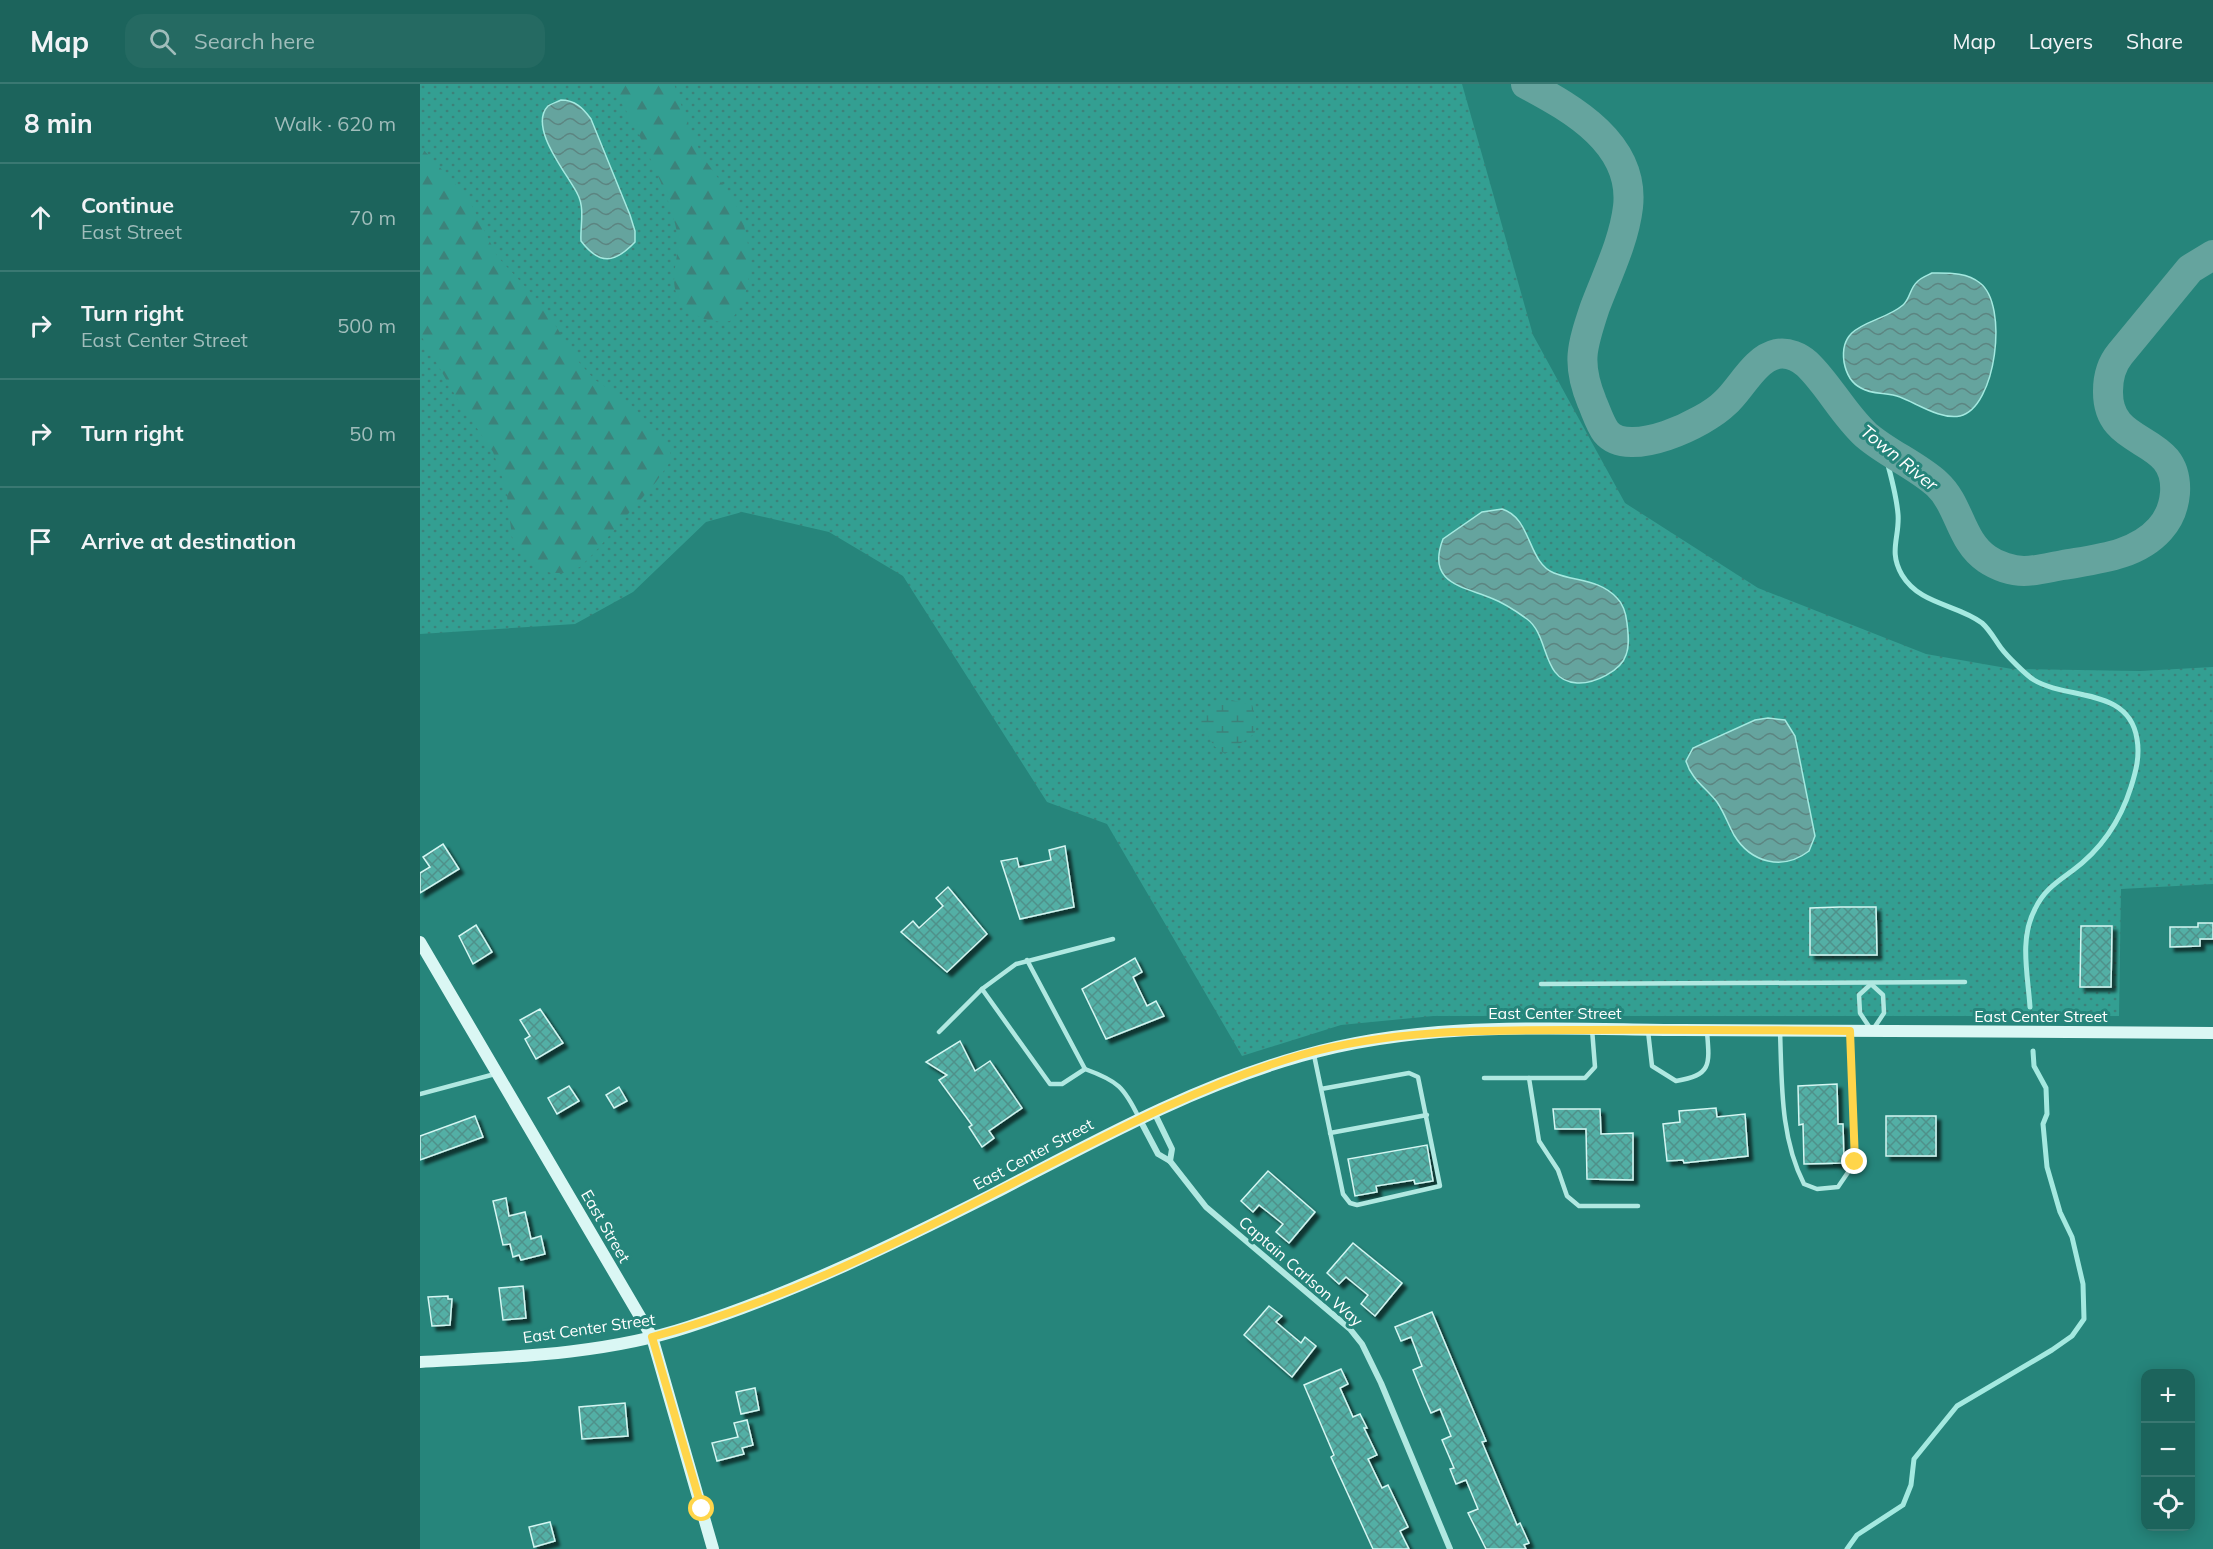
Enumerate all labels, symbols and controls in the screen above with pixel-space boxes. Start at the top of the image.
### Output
search box [125,14,545,68]
text: Map [30,24,89,59]
icon: search [146,25,179,58]
text: Search here [194,27,315,55]
text: Map [1953,28,1996,54]
text: Layers [2029,28,2093,54]
text: Share [2126,28,2183,54]
text: 8 min [24,107,93,140]
text: Walk · 620 m [274,111,396,136]
text: Continue [81,191,174,219]
icon: ahead [24,201,57,234]
text: 70 m [349,205,396,230]
text: East Street [81,219,182,244]
text: Turn right [81,299,184,327]
icon: right [24,309,57,342]
text: 500 m [337,313,396,338]
text: East Center Street [81,327,248,352]
icon: right [24,417,57,450]
text: Turn right [81,419,184,447]
water label: Town River [1856,419,1944,497]
text: 50 m [349,421,396,446]
icon: arrive [24,525,57,558]
text: Arrive at destination [81,527,296,555]
street label: East Center Street [1488,1003,1622,1023]
street label: East Center Street [1974,1006,2108,1026]
street label: East Center Street [969,1114,1097,1194]
route end [1841,1148,1867,1174]
street label: East Street [577,1186,635,1266]
street label: Captain Carlson Way [1235,1212,1367,1331]
street label: East Center Street [522,1309,657,1347]
map controls [2141,1369,2195,1531]
button: + [2141,1369,2195,1423]
button: − [2141,1423,2195,1477]
button: locate [2141,1477,2195,1531]
route start [688,1495,714,1521]

